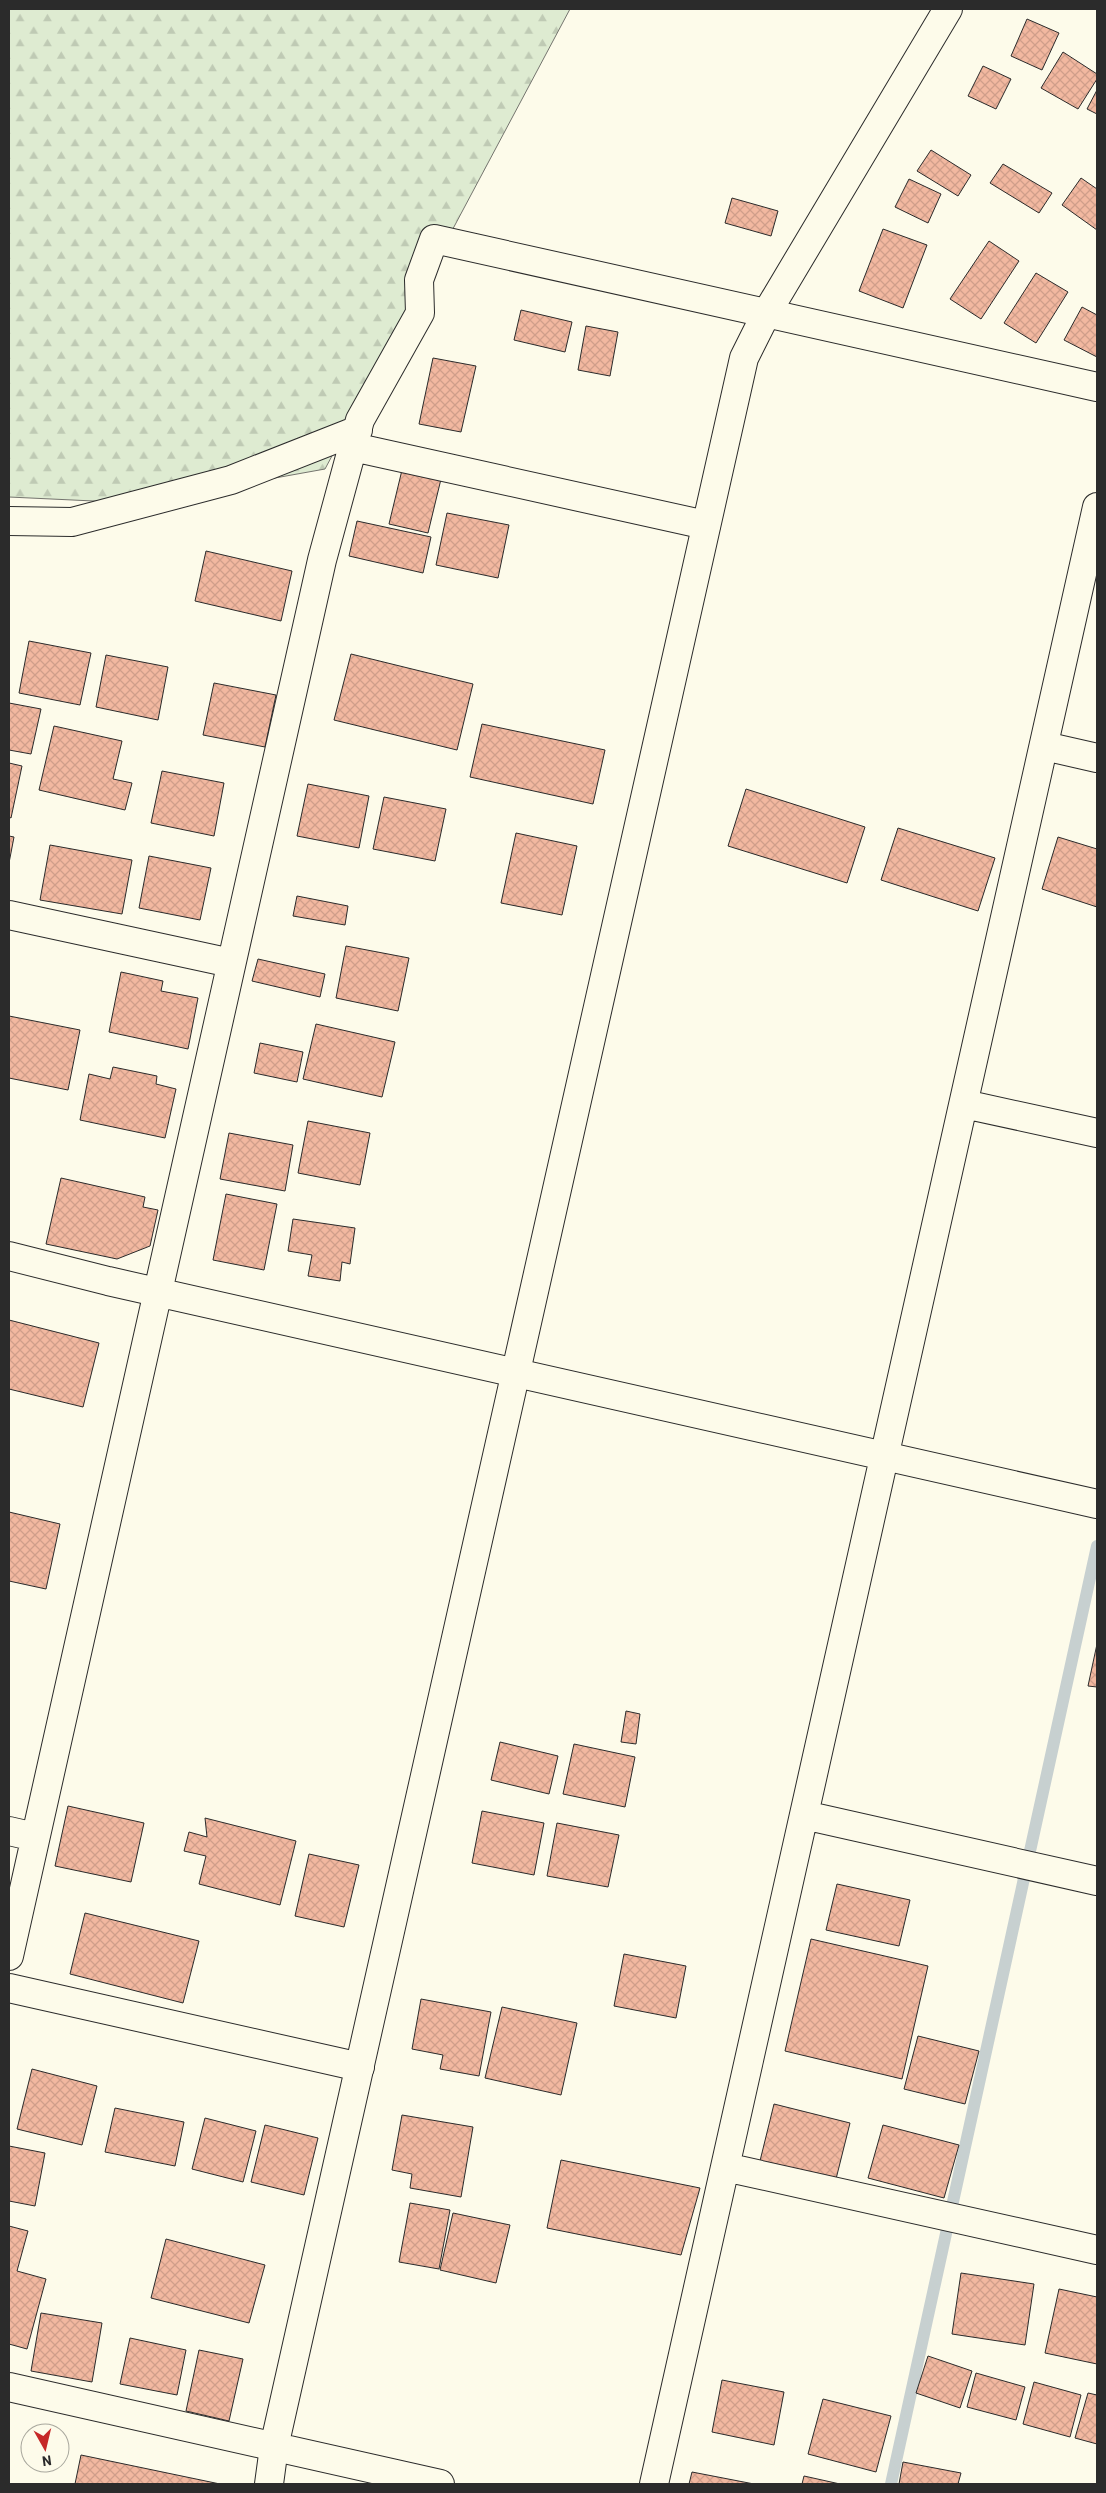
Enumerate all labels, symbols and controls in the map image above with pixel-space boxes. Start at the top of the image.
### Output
north arrow [20,2423,70,2473]
text: N [41,2452,53,2470]

